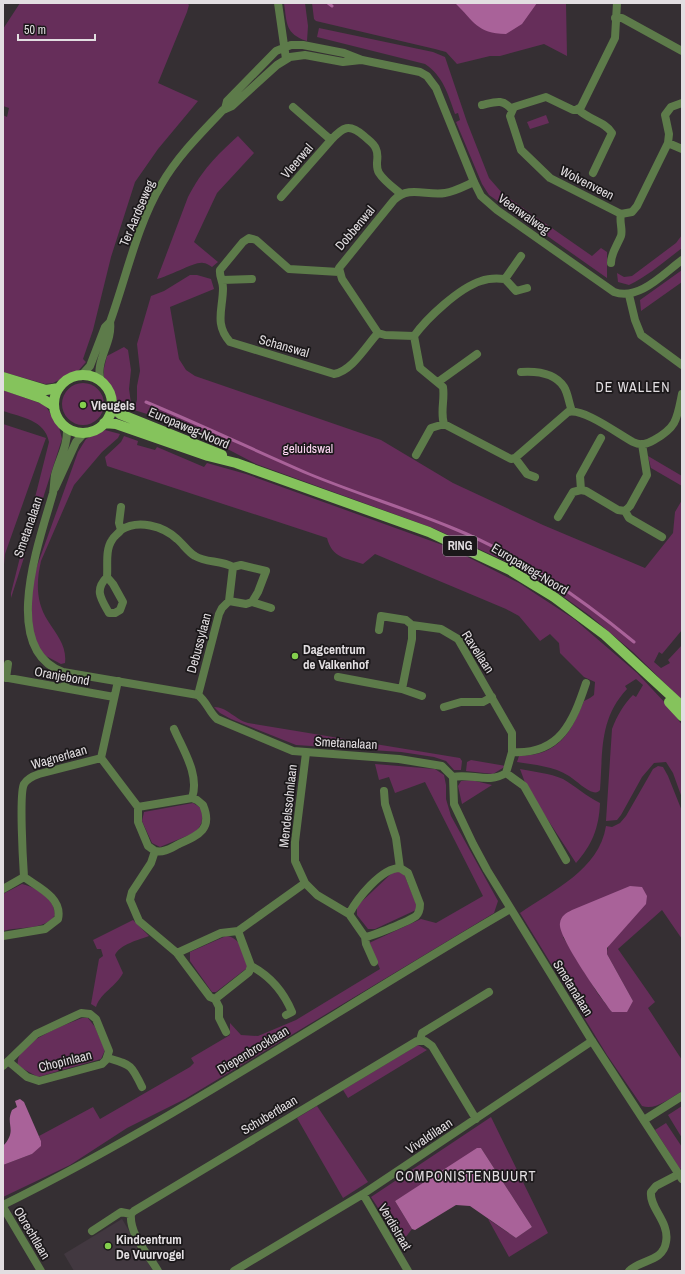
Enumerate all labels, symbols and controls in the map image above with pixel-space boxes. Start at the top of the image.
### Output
scale bar [18,16,95,42]
text: 50 m [24,22,46,38]
street label: Vleerwal [277,140,317,182]
street label: Wolvenveen [557,162,617,204]
street label: Ter Aardseweg [115,177,159,249]
street label: Veenwalweg [495,190,553,238]
street label: Dobbenwal [331,202,379,254]
street label: Schanswal [257,331,311,361]
district label: DE WALLEN [596,378,670,396]
place label: Vleugels [91,397,135,414]
marker: Vleugels [78,400,88,410]
street label: Europaweg-Noord [146,403,232,453]
park label: geluidswal [283,440,333,457]
street label: Smetanalaan [10,494,46,559]
road number: RING [443,536,477,556]
street label: Europaweg-Noord [489,539,572,599]
street label: Debussylaan [183,611,215,675]
street label: Ravellaan [458,627,498,677]
place label: Dagcentrum de Valkenhof [303,641,369,673]
marker: Dagcentrum de Valkenhof [290,651,300,661]
street label: Oranjebond [33,663,91,689]
street label: Smetanalaan [314,733,378,753]
street label: Wagnerlaan [29,741,89,773]
street label: Mendelssohnlaan [275,763,301,848]
street label: Smetanalaan [549,957,597,1019]
street label: Diepenbrocklaan [214,1022,292,1078]
street label: Chopinlaan [36,1046,94,1076]
street label: Schubertlaan [238,1092,300,1138]
street label: Vivaldilaan [402,1114,456,1158]
district label: COMPONISTENBUURT [396,1167,536,1185]
street label: Verdistraat [374,1201,416,1254]
street label: Obrechtlaan [10,1204,54,1262]
place label: Kindcentrum De Vuurvogel [116,1231,184,1263]
marker: Kindcentrum De Vuurvogel [103,1241,113,1251]

